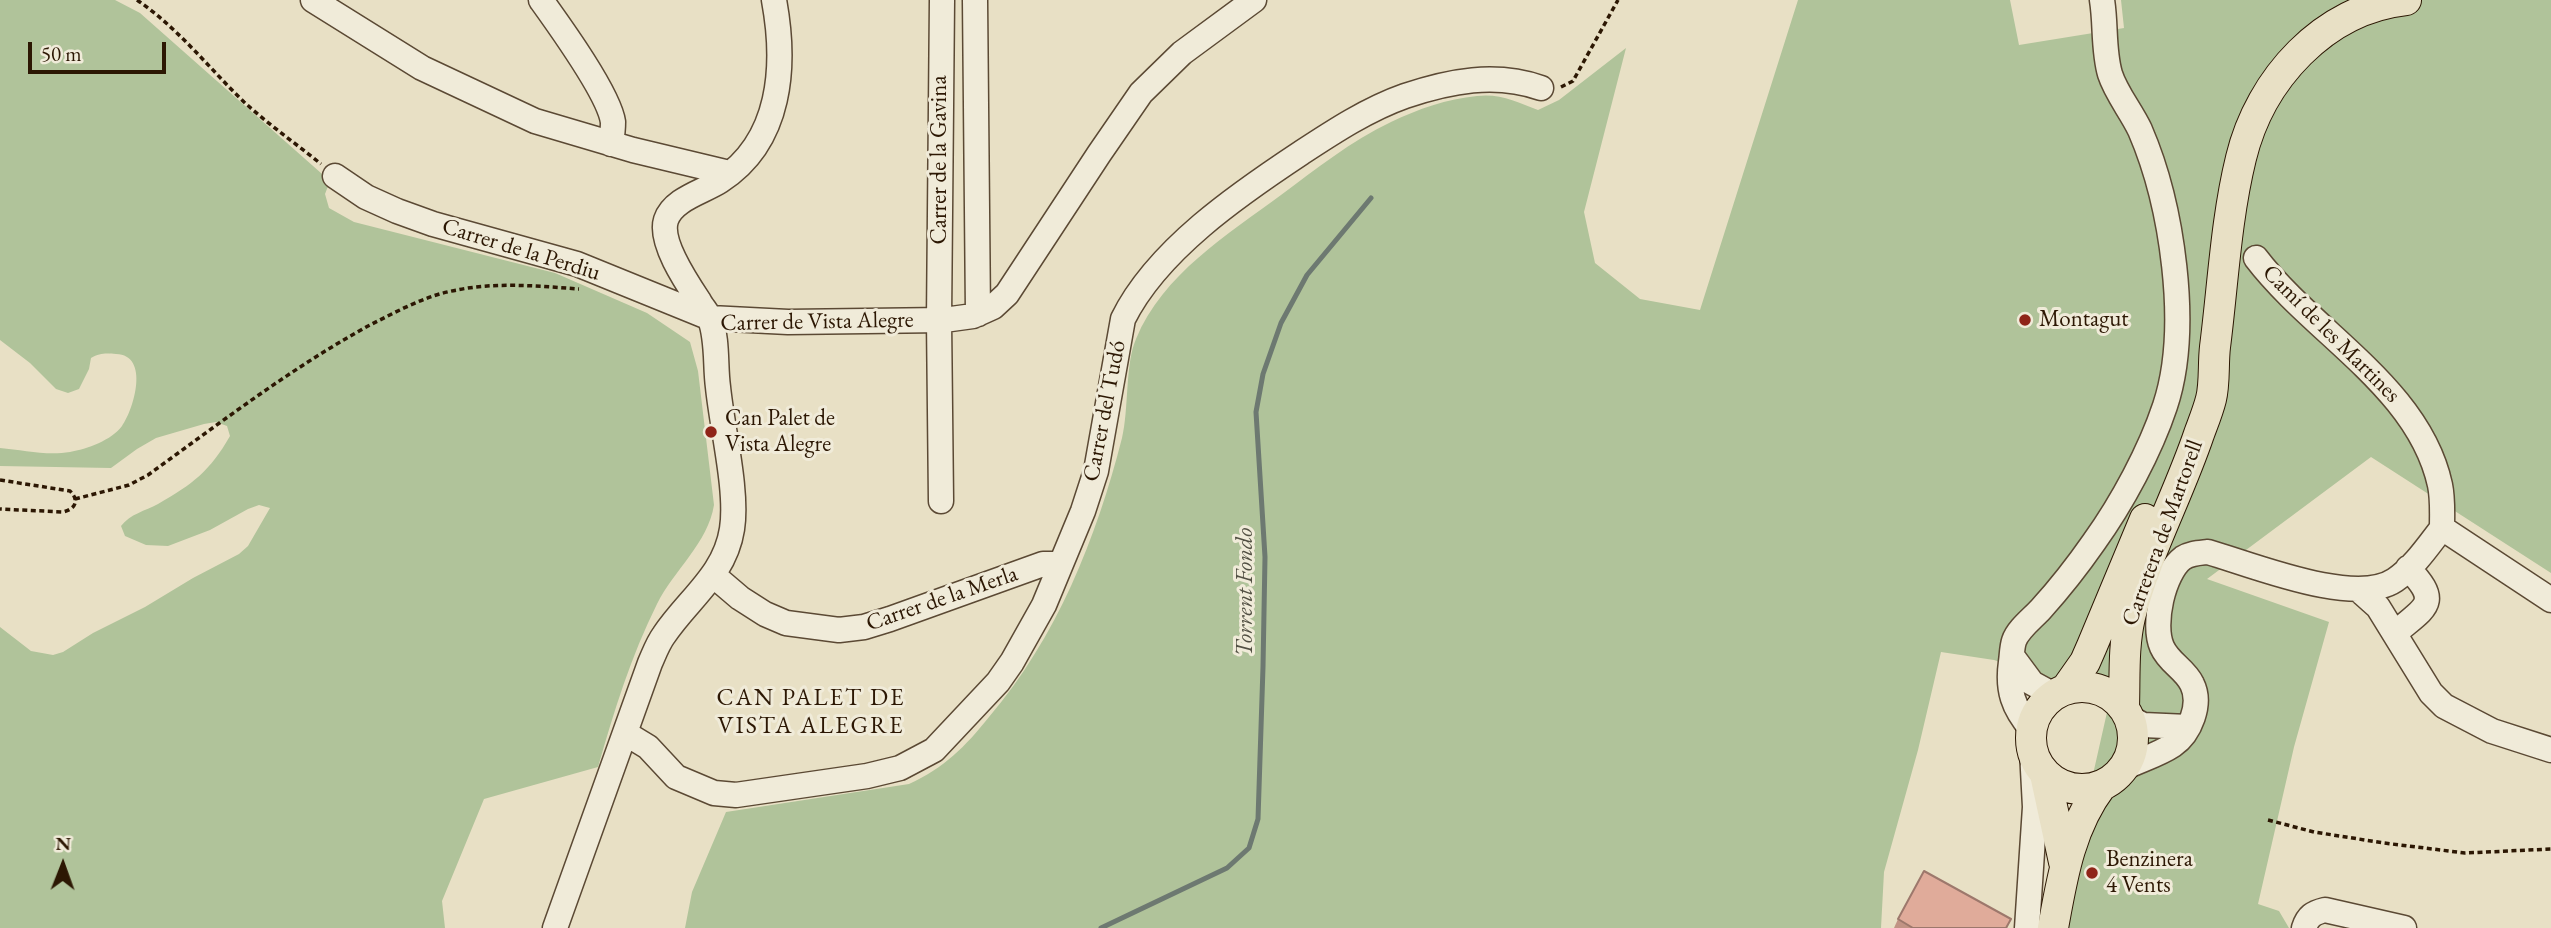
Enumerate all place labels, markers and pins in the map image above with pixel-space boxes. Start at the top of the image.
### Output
place label: Montagut [2039,306,2129,334]
marker: Montagut [2017,312,2033,328]
place label: Can Palet de Vista Alegre [725,405,835,459]
marker: Can Palet de Vista Alegre [703,424,719,440]
place label: Benzinera 4 Vents [2106,846,2193,900]
marker: Benzinera 4 Vents [2084,865,2100,881]

